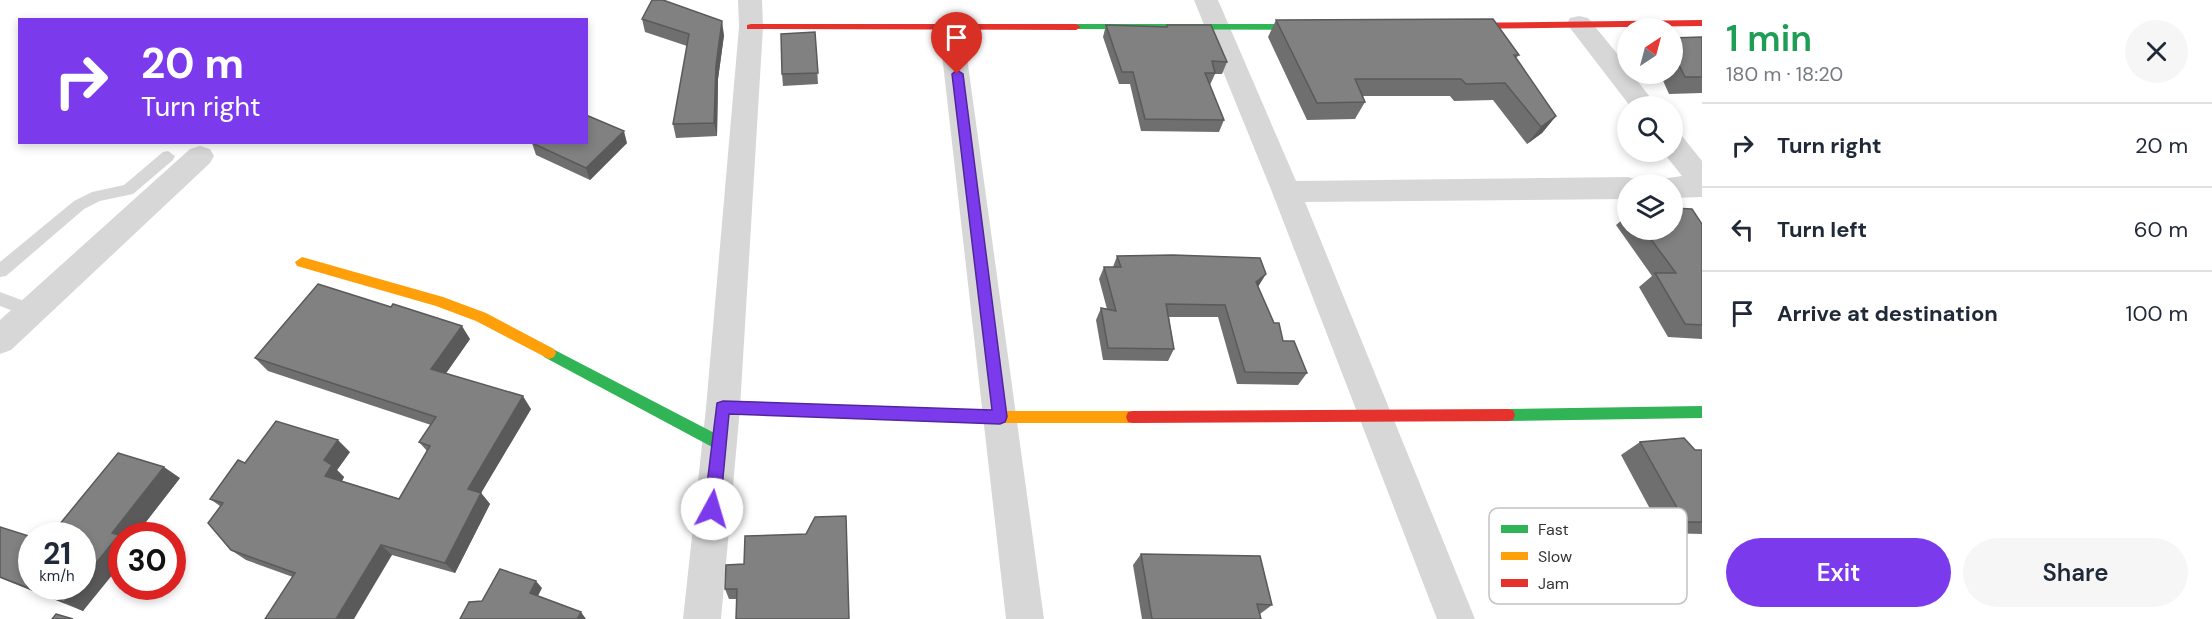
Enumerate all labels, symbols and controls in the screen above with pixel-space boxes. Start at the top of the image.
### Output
pin [931,12,982,74]
text: 1 min [1726,15,1812,62]
north arrow [1617,18,1683,84]
map controls [1617,18,1683,240]
button: close [2125,20,2188,83]
icon: arrive [940,21,973,54]
text: 20 m [141,36,244,91]
icon: right [42,42,120,120]
text: 180 m · 18:20 [1726,61,1843,87]
text: Turn right [141,89,261,124]
button: search [1617,96,1683,162]
icon: right [1726,129,1759,162]
text: Turn right [1777,131,1882,160]
text: 20 m [2135,131,2188,160]
button: layers [1617,174,1683,240]
icon: left [1726,213,1759,246]
text: Turn left [1777,215,1867,244]
text: 60 m [2134,215,2188,244]
icon: arrive [1726,297,1759,330]
text: Arrive at destination [1777,299,1998,328]
text: 100 m [2126,299,2188,328]
position arrow [680,477,744,541]
legend [1489,508,1687,604]
text: Fast [1538,519,1569,540]
speed limit sign: 30 [108,522,186,600]
text: 21 [43,534,71,573]
button: Exit [1726,538,1951,607]
button: Share [1963,538,2188,607]
text: Slow [1538,546,1572,567]
text: km/h [39,566,75,586]
text: Jam [1538,573,1569,594]

